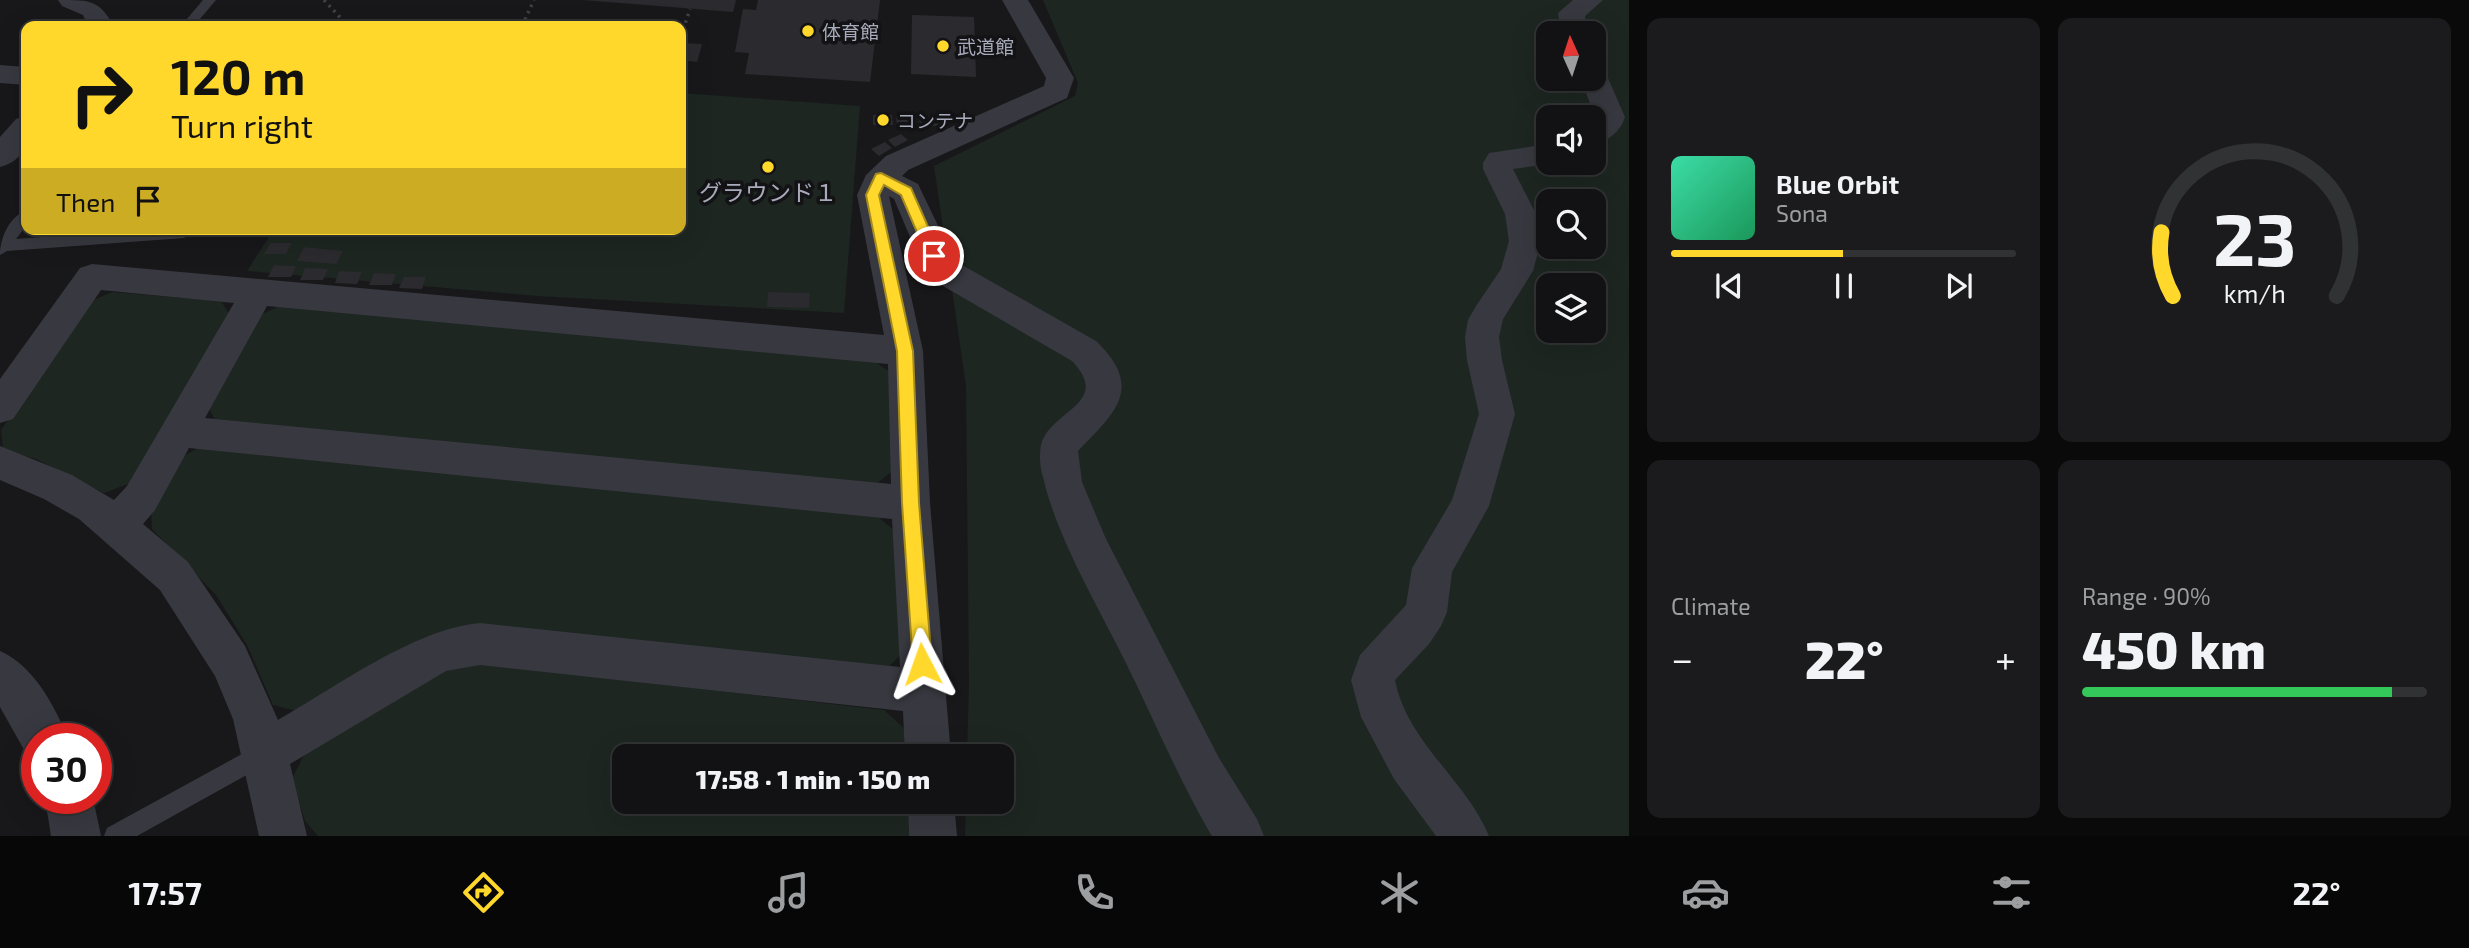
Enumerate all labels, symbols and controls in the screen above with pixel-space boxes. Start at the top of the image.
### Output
place label: 体育館 [822,20,879,43]
north arrow [1536,21,1606,91]
map controls [1536,21,1606,343]
marker: 体育館 [800,23,816,39]
place label: 武道館 [957,35,1014,58]
marker: 武道館 [935,38,951,54]
text: 120 m [171,46,305,105]
icon: right [56,49,147,140]
button: sound [1536,105,1606,175]
text: Turn right [171,106,313,144]
place label: コンテナ [897,109,973,132]
marker: コンテナ [875,112,891,128]
marker: グラウンド１ [760,159,776,175]
text: Blue Orbit [1776,168,1899,199]
place label: グラウンド１ [699,178,837,206]
icon: arrive [129,182,167,220]
text: Then [56,186,115,217]
button: search [1536,189,1606,259]
text: 23 [2213,194,2296,282]
text: Sona [1776,199,1828,227]
pin [904,226,964,286]
icon: arrive [915,237,953,275]
icon: previous [1710,267,1748,305]
icon: pause [1825,267,1863,305]
icon: next [1940,267,1978,305]
button: layers [1536,273,1606,343]
text: km/h [2223,278,2286,308]
text: Range · 90% [2082,582,2211,610]
text: Climate [1671,592,1751,620]
text: 450 km [2082,617,2266,679]
position arrow [885,627,959,701]
text: 22° [1805,627,1884,689]
text: − [1671,635,1693,681]
text: + [1995,635,2016,681]
speed limit sign: 30 [21,723,112,814]
text: 17:58 · 1 min · 150 m [696,763,930,794]
icon: directions [459,868,508,917]
icon: music [764,868,813,917]
icon: phone [1070,868,1119,917]
icon: climate [1375,868,1424,917]
icon: car [1681,868,1730,917]
icon: filters [1987,868,2036,917]
text: 17:57 [128,873,202,911]
text: 22° [2292,873,2341,911]

